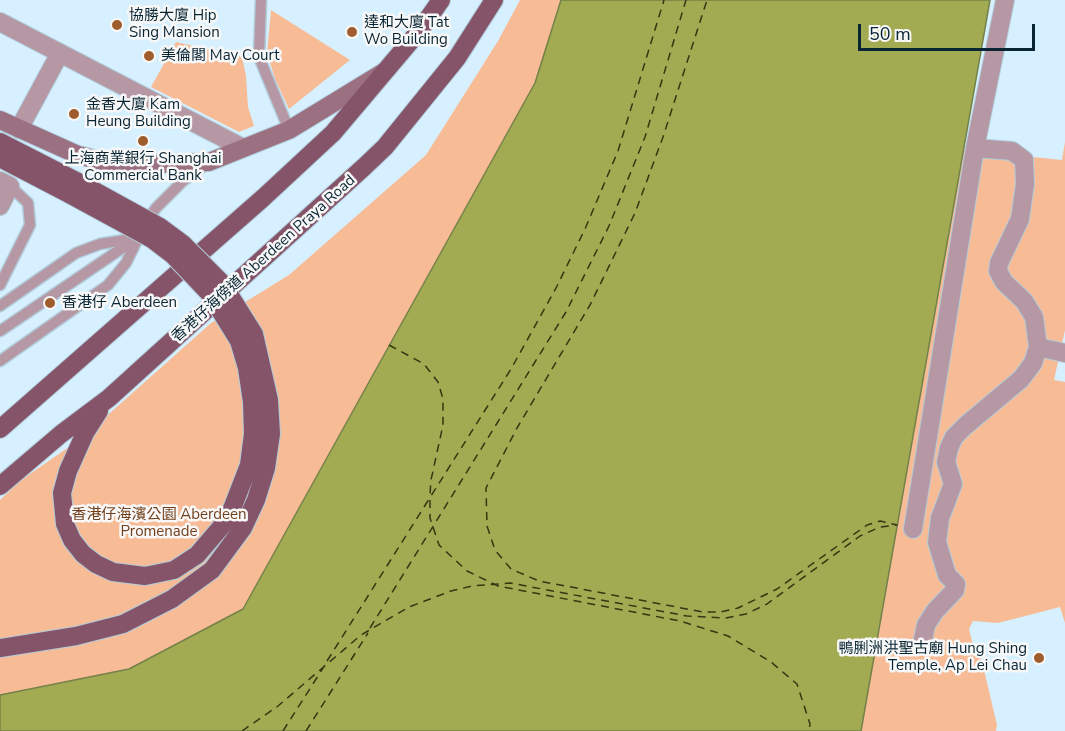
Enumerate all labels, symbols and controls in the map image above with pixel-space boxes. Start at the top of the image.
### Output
place label: 協勝大廈 Hip Sing Mansion [129,7,220,42]
scale bar [861,12,1038,50]
place label: 達和大廈 Tat Wo Building [364,14,449,49]
marker: 協勝大廈 Hip Sing Mansion [110,18,124,32]
text: 50 m [869,22,911,46]
marker: 達和大廈 Tat Wo Building [345,25,359,39]
place label: 美倫閣 May Court [161,47,279,65]
marker: 美倫閣 May Court [142,49,156,63]
place label: 金香大廈 Kam Heung Building [86,96,191,131]
marker: 金香大廈 Kam Heung Building [67,107,81,121]
marker: 上海商業銀行 Shanghai Commercial Bank [136,134,150,148]
place label: 上海商業銀行 Shanghai Commercial Bank [65,150,221,185]
street label: 香港仔海傍道 Aberdeen Praya Road [169,172,359,346]
place label: 香港仔 Aberdeen [62,294,177,312]
marker: 香港仔 Aberdeen [43,296,57,310]
park label: 香港仔海濱公園 Aberdeen Promenade [71,506,247,541]
place label: 鴨脷洲洪聖古廟 Hung Shing Temple, Ap Lei Chau [839,640,1027,675]
marker: 鴨脷洲洪聖古廟 Hung Shing Temple, Ap Lei Chau [1032,651,1046,665]

